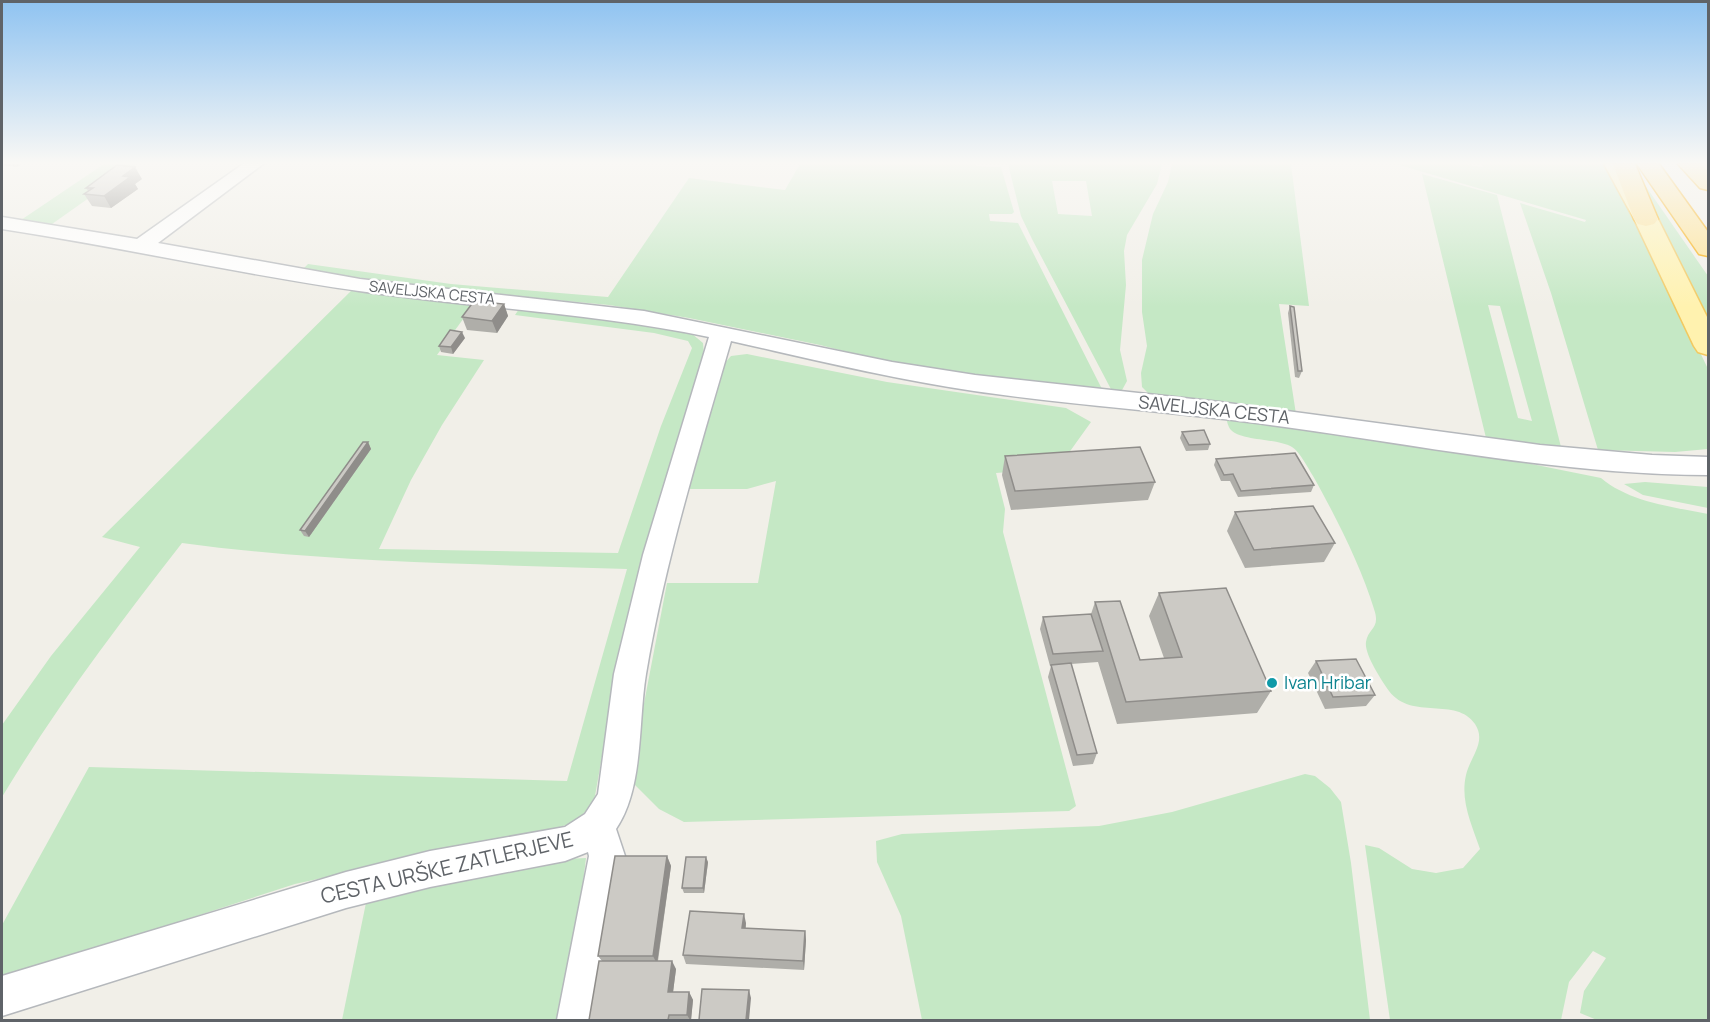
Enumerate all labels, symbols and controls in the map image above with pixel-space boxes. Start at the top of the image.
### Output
street label: SAVELJSKA CESTA [368,275,497,310]
street label: SAVELJSKA CESTA [1137,389,1292,429]
place label: Ivan Hribar [1284,670,1372,694]
marker: Ivan Hribar [1265,676,1279,690]
street label: CESTA URŠKE ZATLERJEVE [318,824,576,910]

